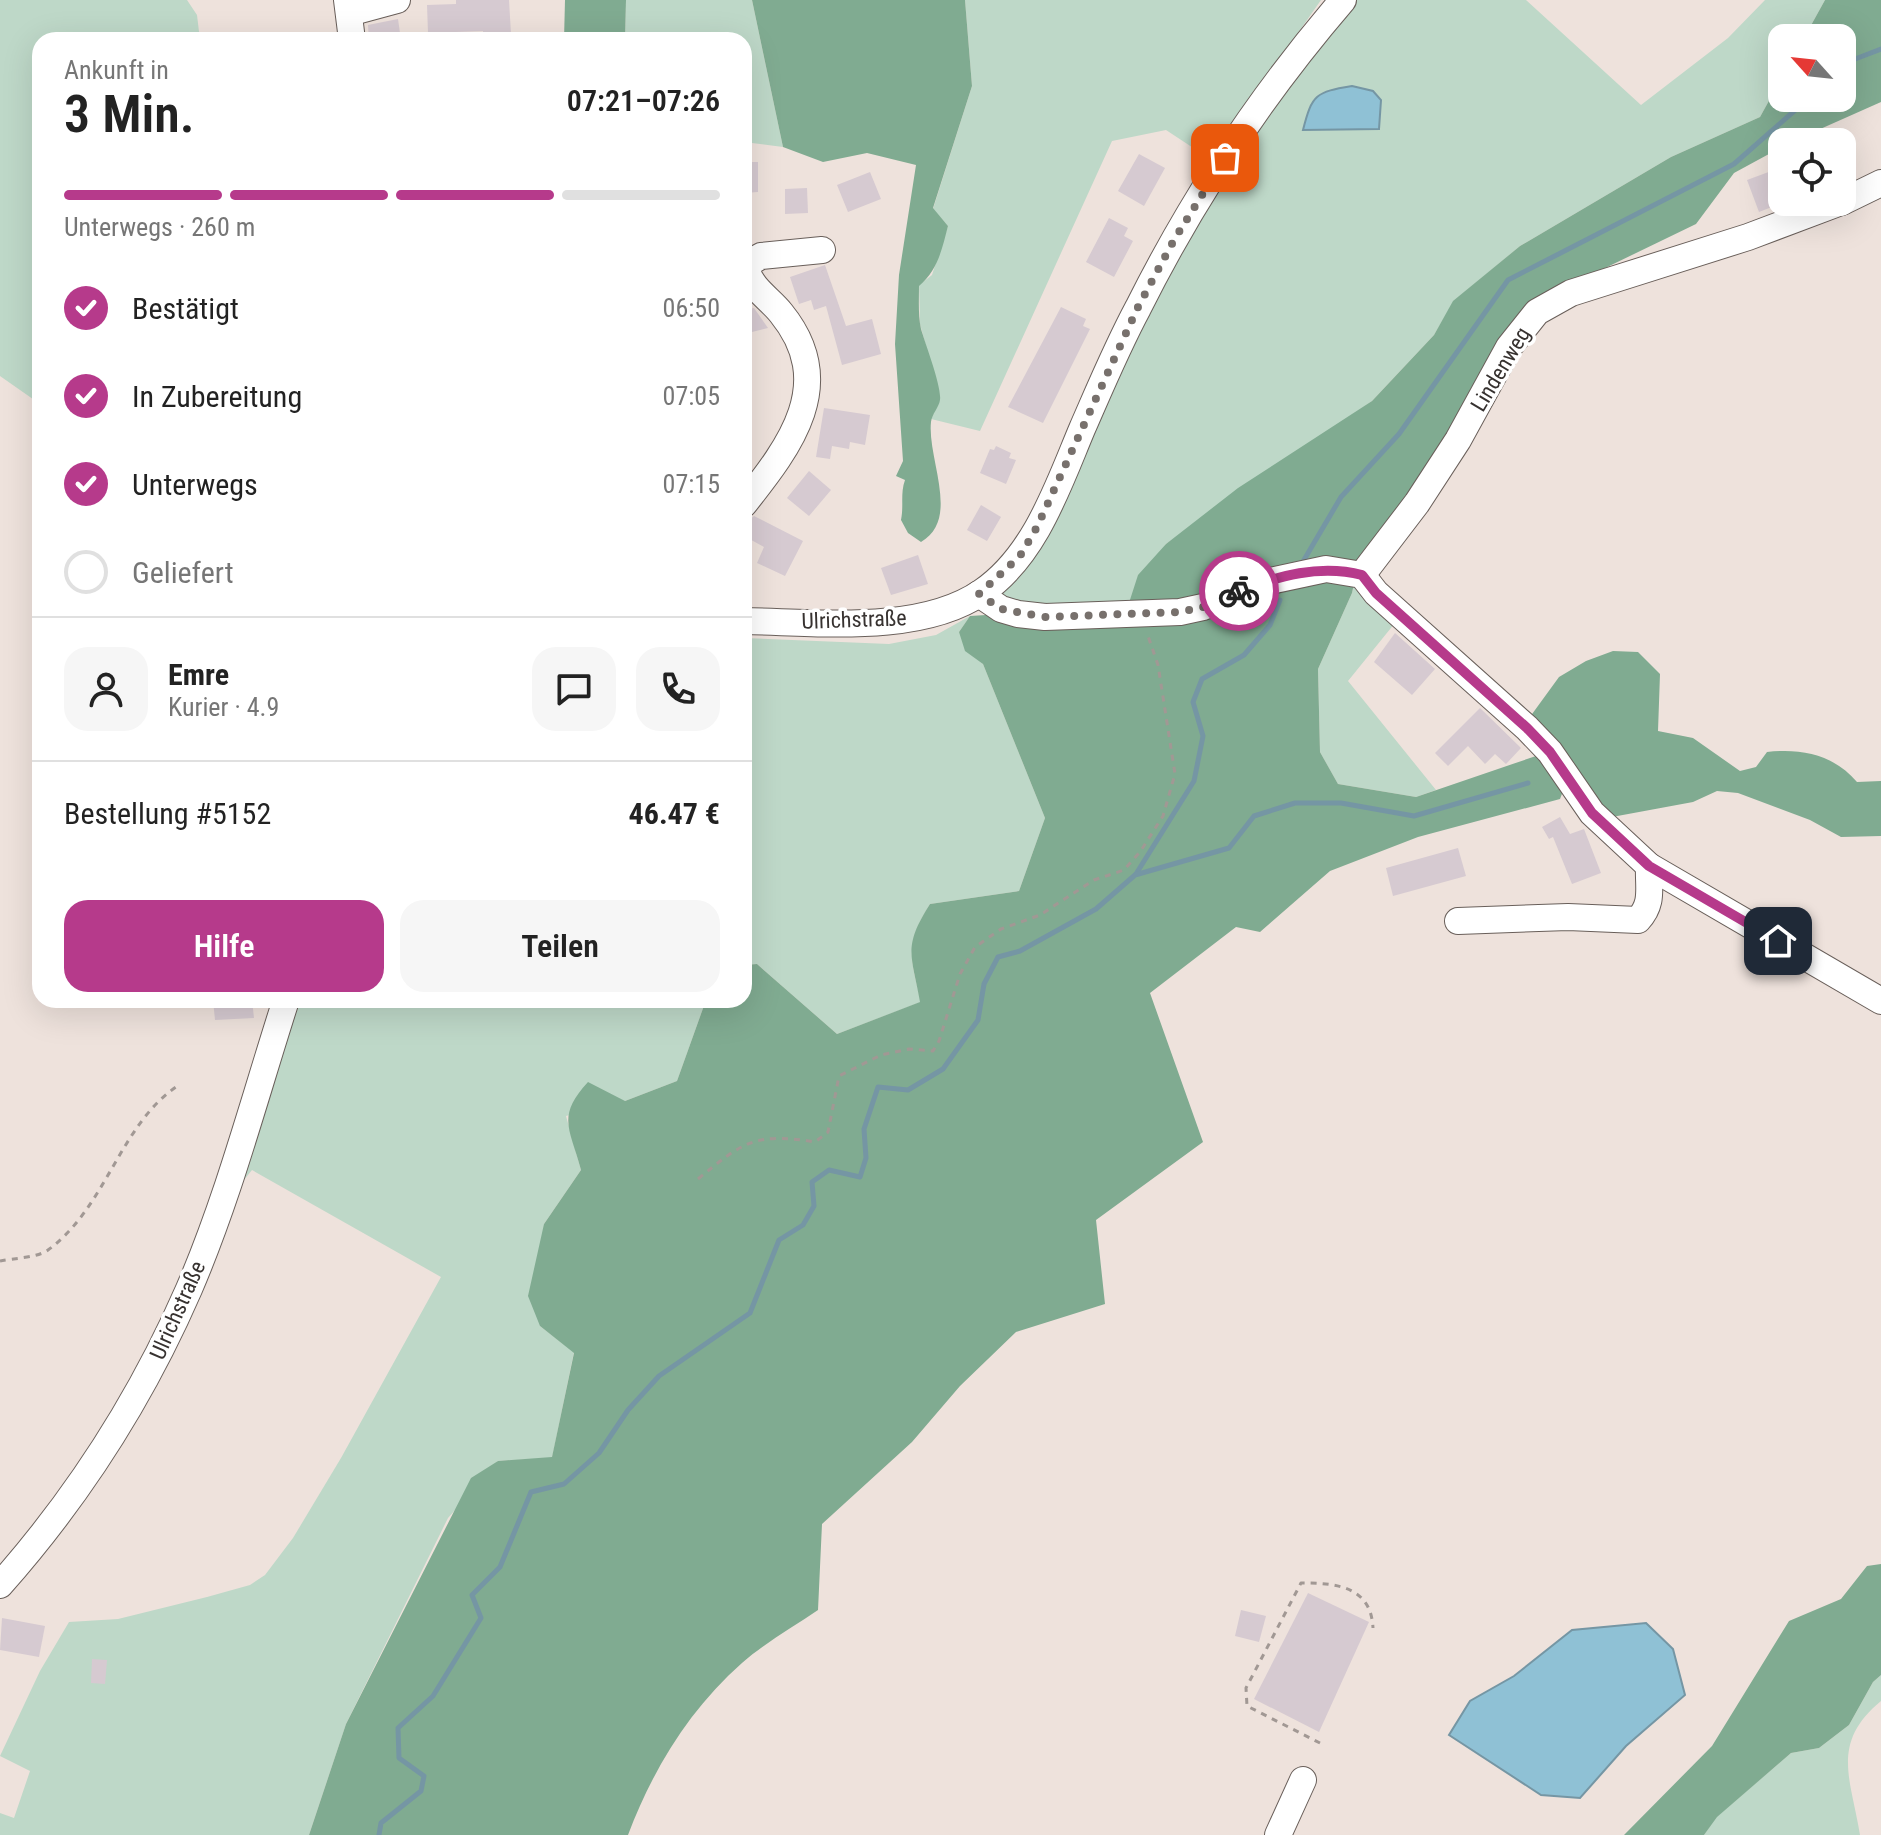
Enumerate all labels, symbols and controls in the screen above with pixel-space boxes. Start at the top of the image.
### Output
north arrow [1768,24,1856,112]
map controls [1768,24,1856,216]
text: Ankunft in [64,55,169,85]
text: 07:21–07:26 [567,83,720,118]
text: 3 Min. [64,84,195,145]
pin [1191,124,1259,192]
button: locate [1768,128,1856,216]
icon: bag [1203,136,1247,180]
text: Unterwegs · 260 m [64,212,255,242]
icon: check [64,286,108,330]
text: Bestätigt [132,291,239,326]
text: 06:50 [663,293,720,323]
street label: Lindenweg [1466,323,1535,416]
icon: check [64,374,108,418]
text: In Zubereitung [132,379,302,414]
text: 07:05 [663,381,720,411]
icon: check [64,462,108,506]
text: Unterwegs [132,467,258,502]
text: 07:15 [663,469,720,499]
courier [1199,551,1279,631]
text: Geliefert [132,555,234,590]
icon: bike [1217,569,1261,613]
street label: Ulrichstraße [801,605,907,634]
button: person [64,647,148,731]
button: chat [532,647,616,731]
button: phone [636,647,720,731]
text: Emre [168,657,229,692]
text: Kurier · 4.9 [168,692,279,722]
text: Bestellung #5152 [64,796,271,831]
text: 46.47 € [629,796,720,831]
button: Hilfe [64,900,384,992]
button: Teilen [400,900,720,992]
pin [1744,907,1812,975]
icon: home [1756,919,1800,963]
street label: Ulrichstraße [145,1257,210,1363]

